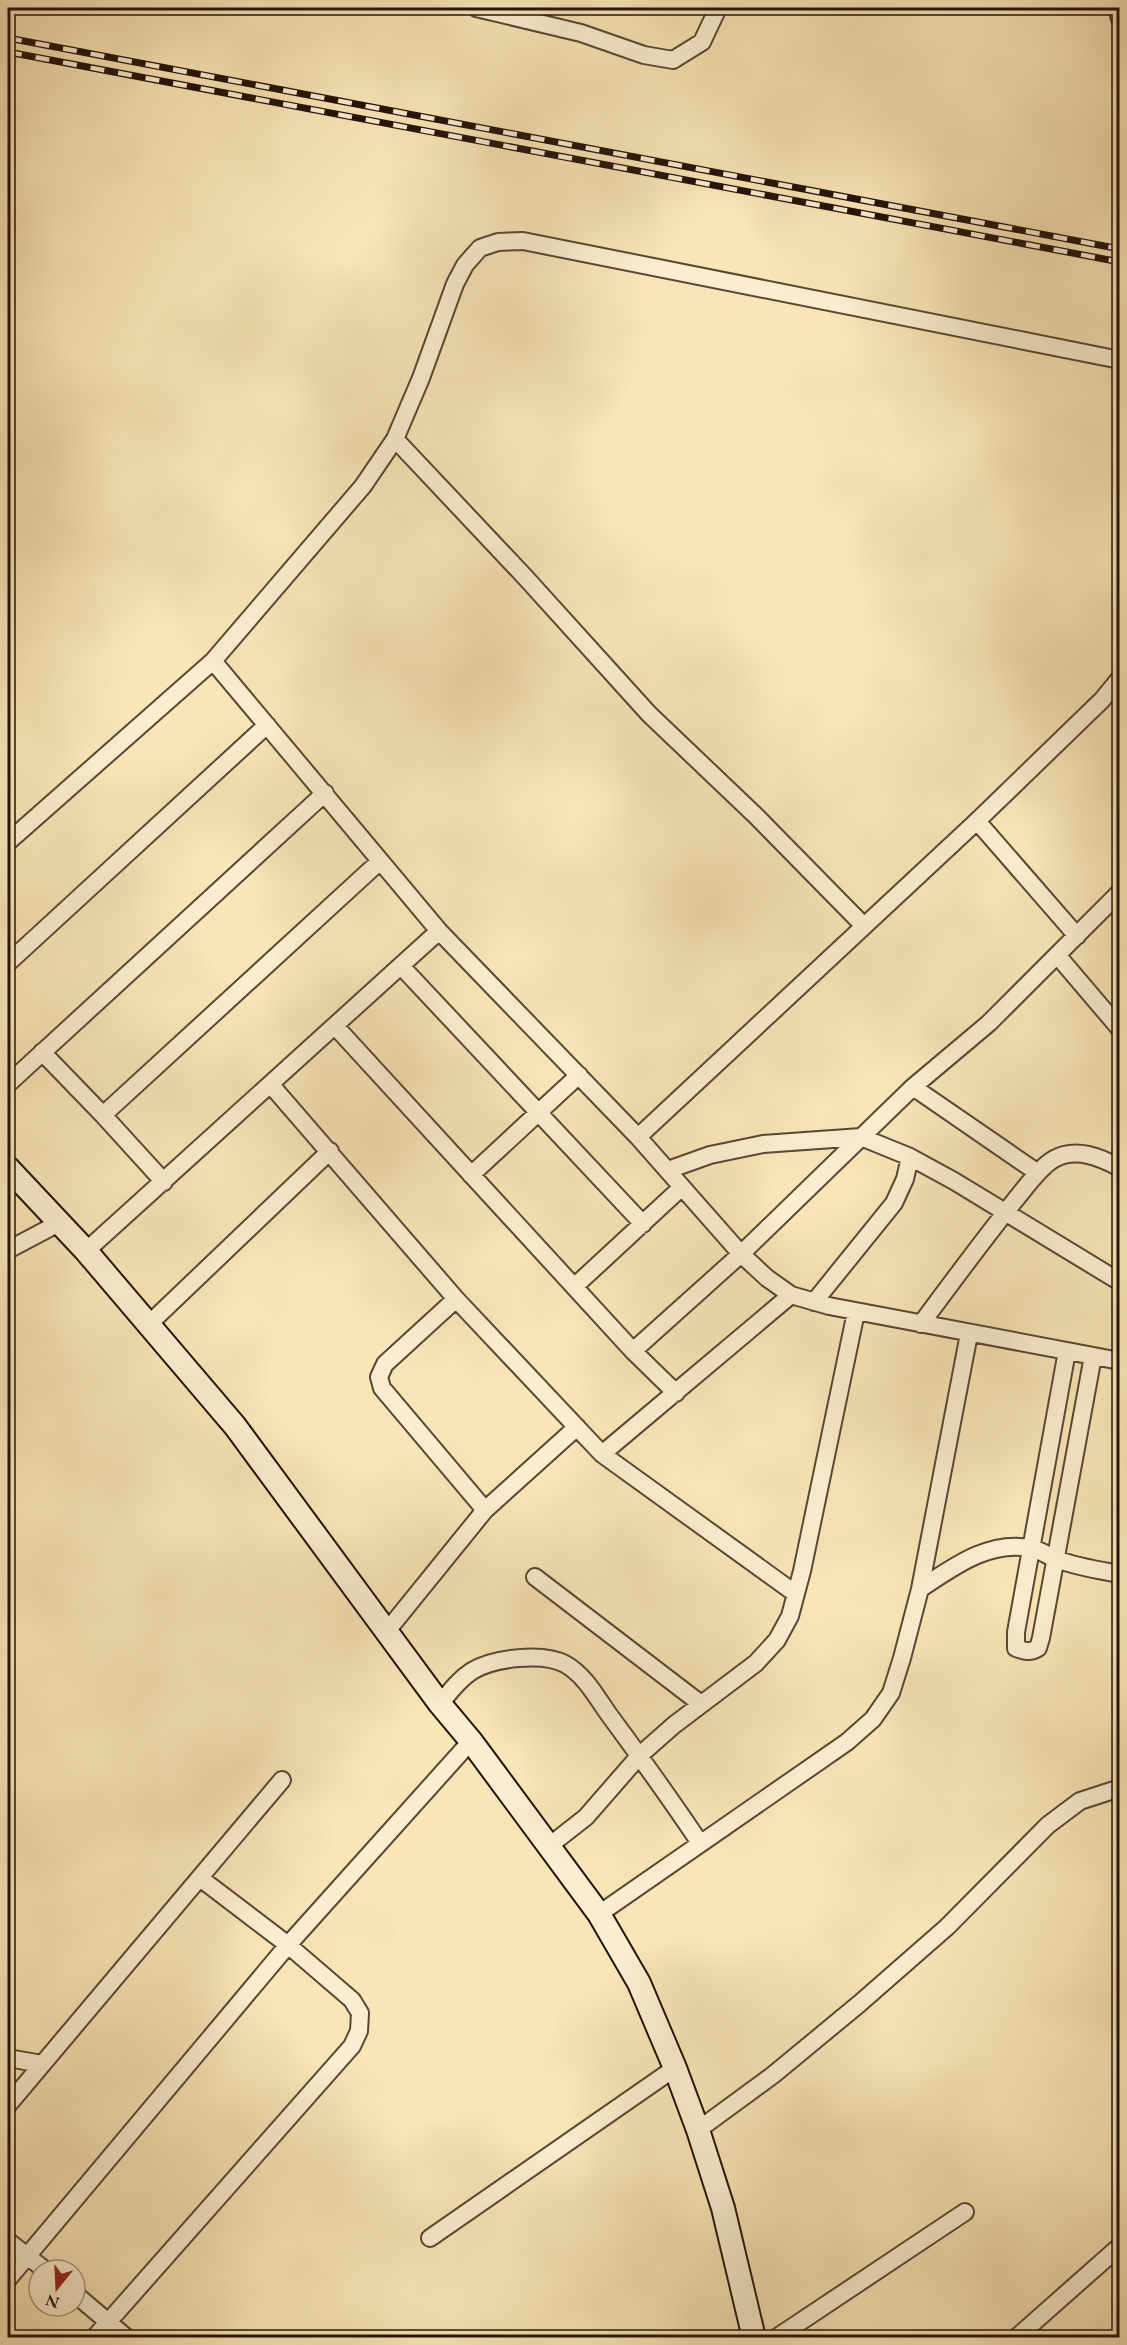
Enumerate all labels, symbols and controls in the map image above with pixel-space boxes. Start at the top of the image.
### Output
north arrow [27,2258,87,2318]
text: N [43,2290,62,2314]

